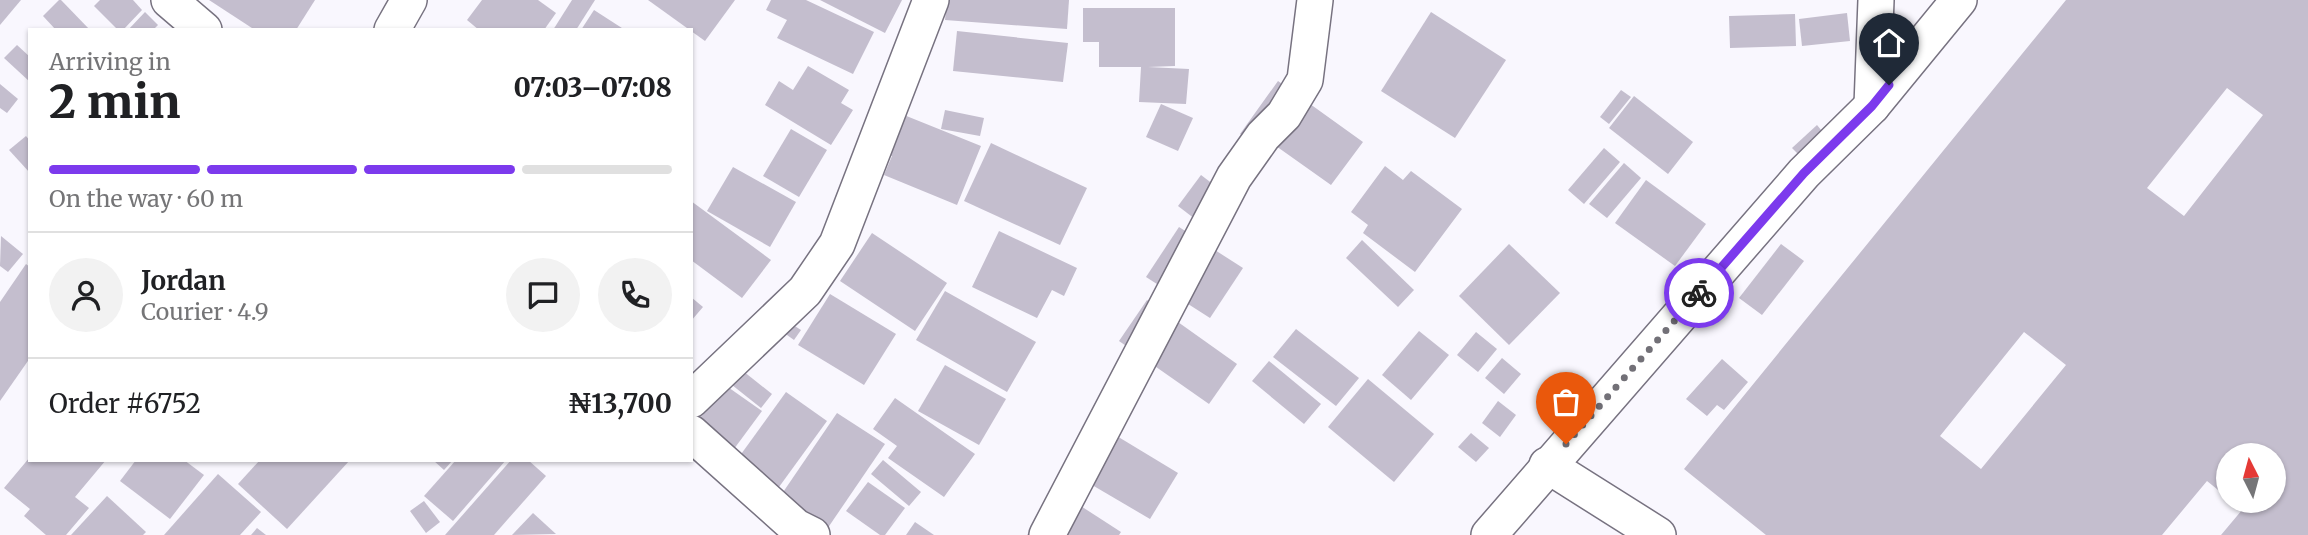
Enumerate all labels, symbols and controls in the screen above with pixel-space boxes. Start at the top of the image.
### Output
pin [1859,13,1919,85]
icon: home [1870,24,1908,62]
text: Arriving in [49,47,171,76]
text: 07:03–07:08 [514,71,672,104]
text: 2 min [49,73,181,131]
text: On the way · 60 m [49,184,243,213]
button: person [49,258,123,332]
button: chat [506,258,580,332]
button: phone [598,258,672,332]
courier [1664,258,1734,328]
text: Jordan [141,264,226,297]
icon: bike [1680,274,1718,312]
text: Courier · 4.9 [141,297,269,326]
pin [1536,372,1596,444]
icon: bag [1547,383,1585,421]
text: Order #6752 [49,387,201,420]
text: ₦13,700 [568,387,672,420]
north arrow [2216,443,2286,513]
map controls [2216,443,2286,513]

